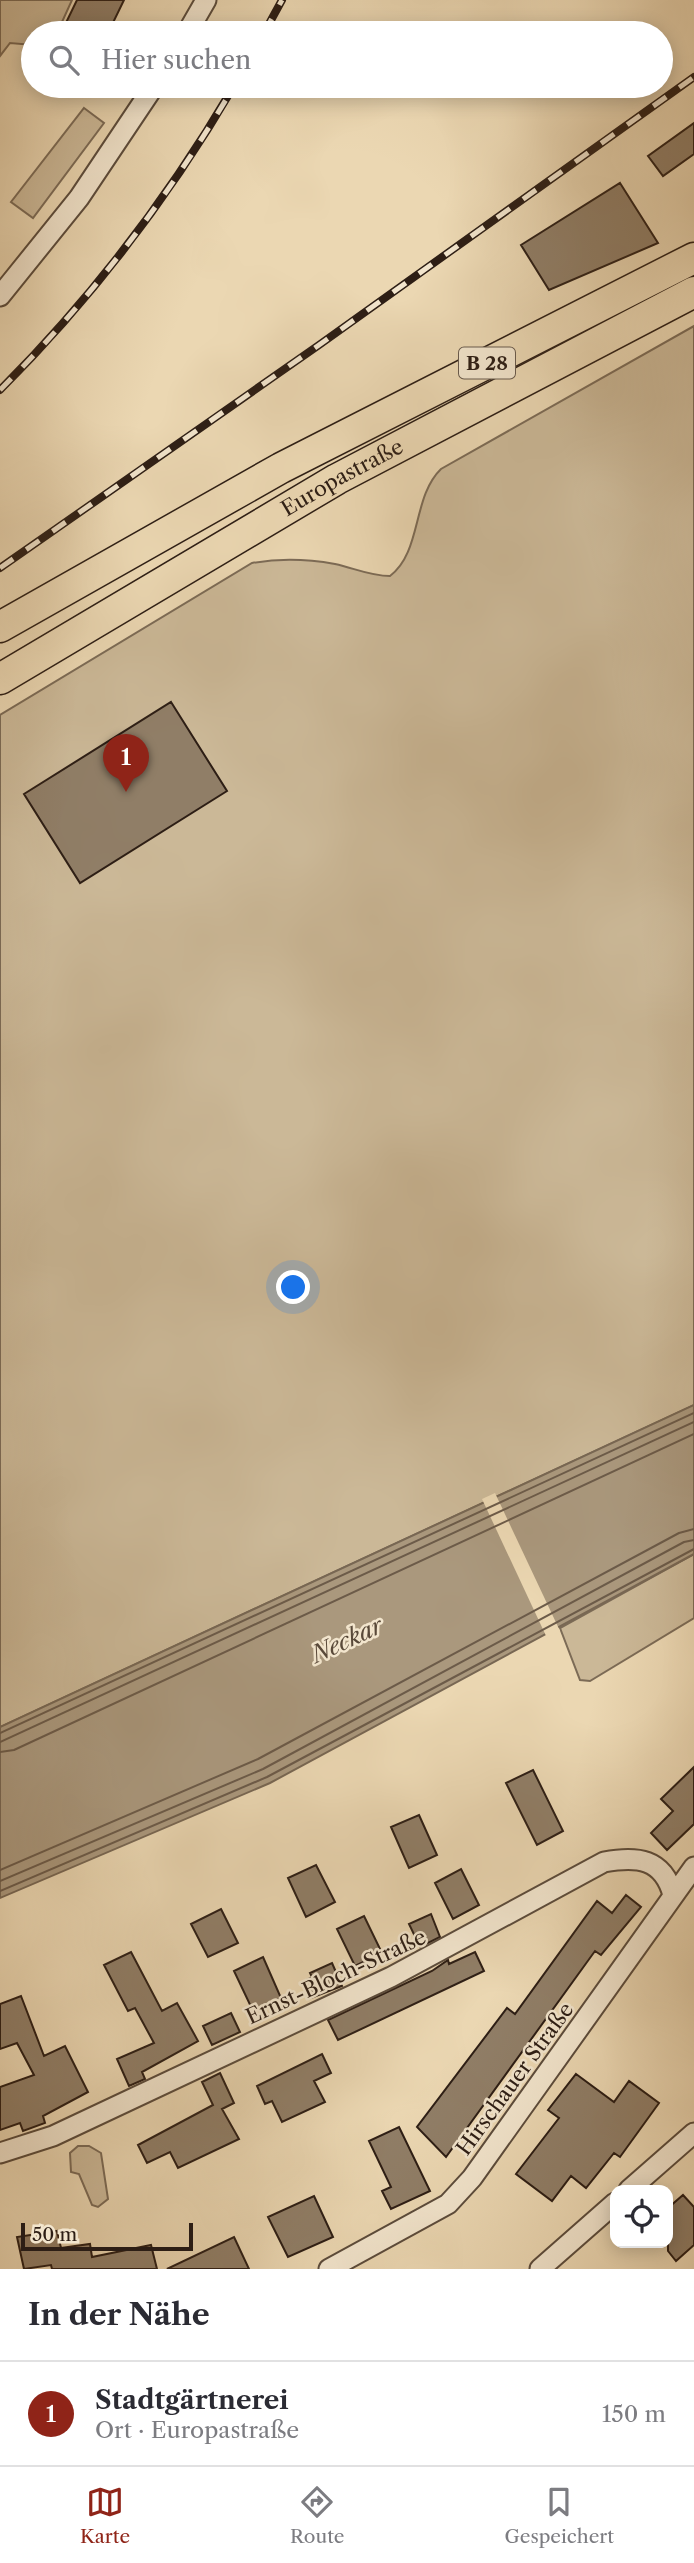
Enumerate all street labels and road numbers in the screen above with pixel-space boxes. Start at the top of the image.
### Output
road number: B 28 [459,348,515,378]
street label: Europastraße [276,434,407,521]
street label: Ernst-Bloch-Straße [242,1924,430,2029]
street label: Hirschauer Straße [451,1998,578,2160]

